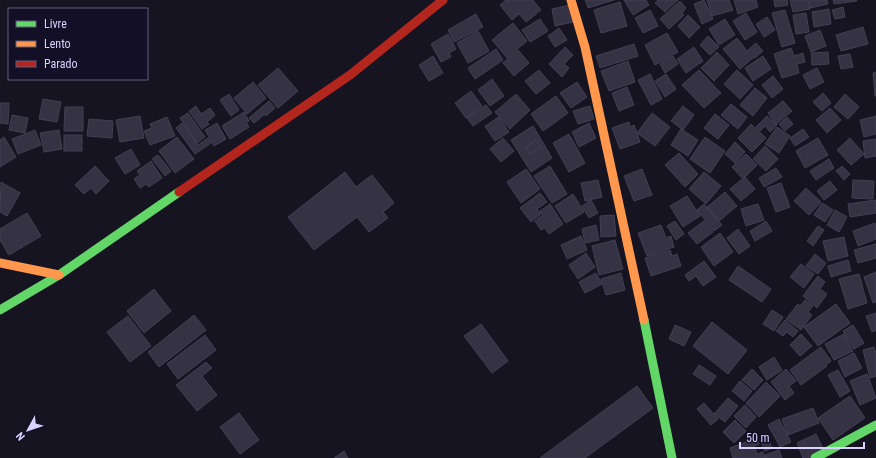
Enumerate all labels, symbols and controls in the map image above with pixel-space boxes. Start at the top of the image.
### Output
legend [8,8,148,80]
text: Livre [44,17,67,31]
text: Lento [44,37,71,51]
text: Parado [44,57,77,71]
north arrow [8,410,48,450]
scale bar [740,424,864,450]
text: N [13,429,28,443]
text: 50 m [746,431,770,445]

